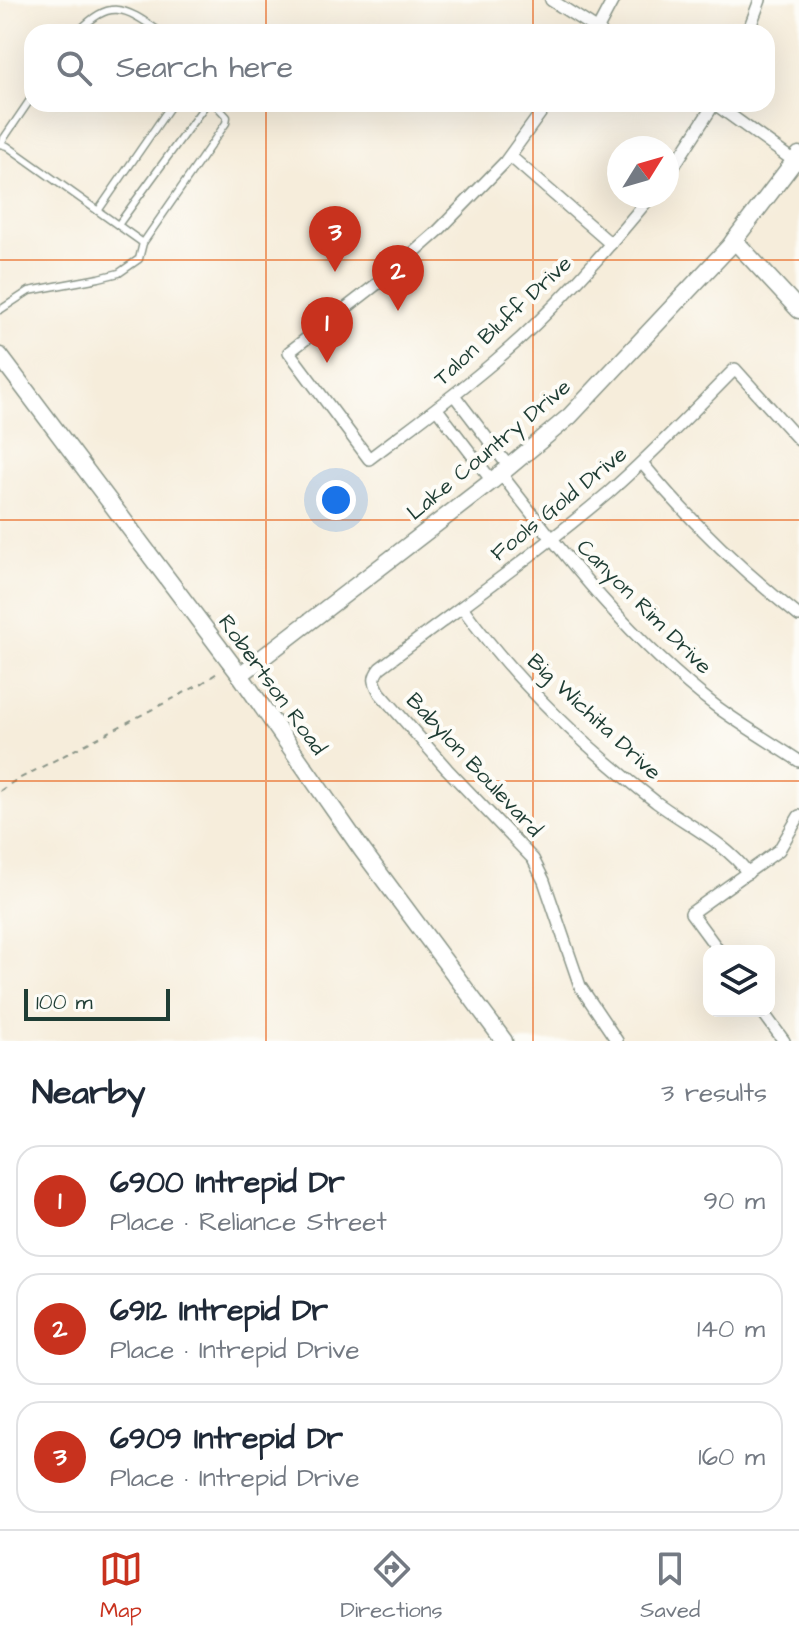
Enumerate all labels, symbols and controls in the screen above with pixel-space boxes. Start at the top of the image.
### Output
search box [24,24,775,112]
icon: search [52,46,96,90]
text: Search here [116,47,293,89]
north arrow [607,136,679,208]
pin: 3 [309,206,361,272]
pin: 2 [372,245,424,311]
street label: Talon Bluff Drive [427,249,579,393]
pin: 1 [301,297,353,363]
street label: Lake Country Drive [400,372,578,529]
street label: Fools Gold Drive [484,439,634,569]
your location [316,480,356,520]
street label: Canyon Rim Drive [569,532,719,682]
street label: Robertson Road [210,608,334,762]
street label: Big Wichita Drive [519,647,668,788]
street label: Babylon Boulevard [398,686,549,845]
map controls [703,945,775,1017]
button: layers [703,945,775,1017]
scale bar [24,985,170,1021]
text: 100 m [36,987,93,1018]
text: Nearby [32,1069,146,1117]
text: 3 results [661,1075,767,1111]
text: 6900 Intrepid Dr [110,1162,345,1204]
text: 1 [58,1183,62,1219]
text: 90 m [703,1183,765,1219]
text: Place · Reliance Street [110,1204,387,1240]
text: 6912 Intrepid Dr [110,1290,328,1332]
text: 2 [53,1311,67,1347]
text: 140 m [697,1311,765,1347]
text: Place · Intrepid Drive [110,1332,360,1368]
text: 6909 Intrepid Dr [110,1418,343,1460]
text: 3 [53,1439,67,1475]
text: 160 m [698,1439,765,1475]
text: Place · Intrepid Drive [110,1460,360,1496]
tab: Map [99,1547,143,1626]
tab: Directions [340,1547,443,1626]
tab: Saved [640,1547,700,1626]

